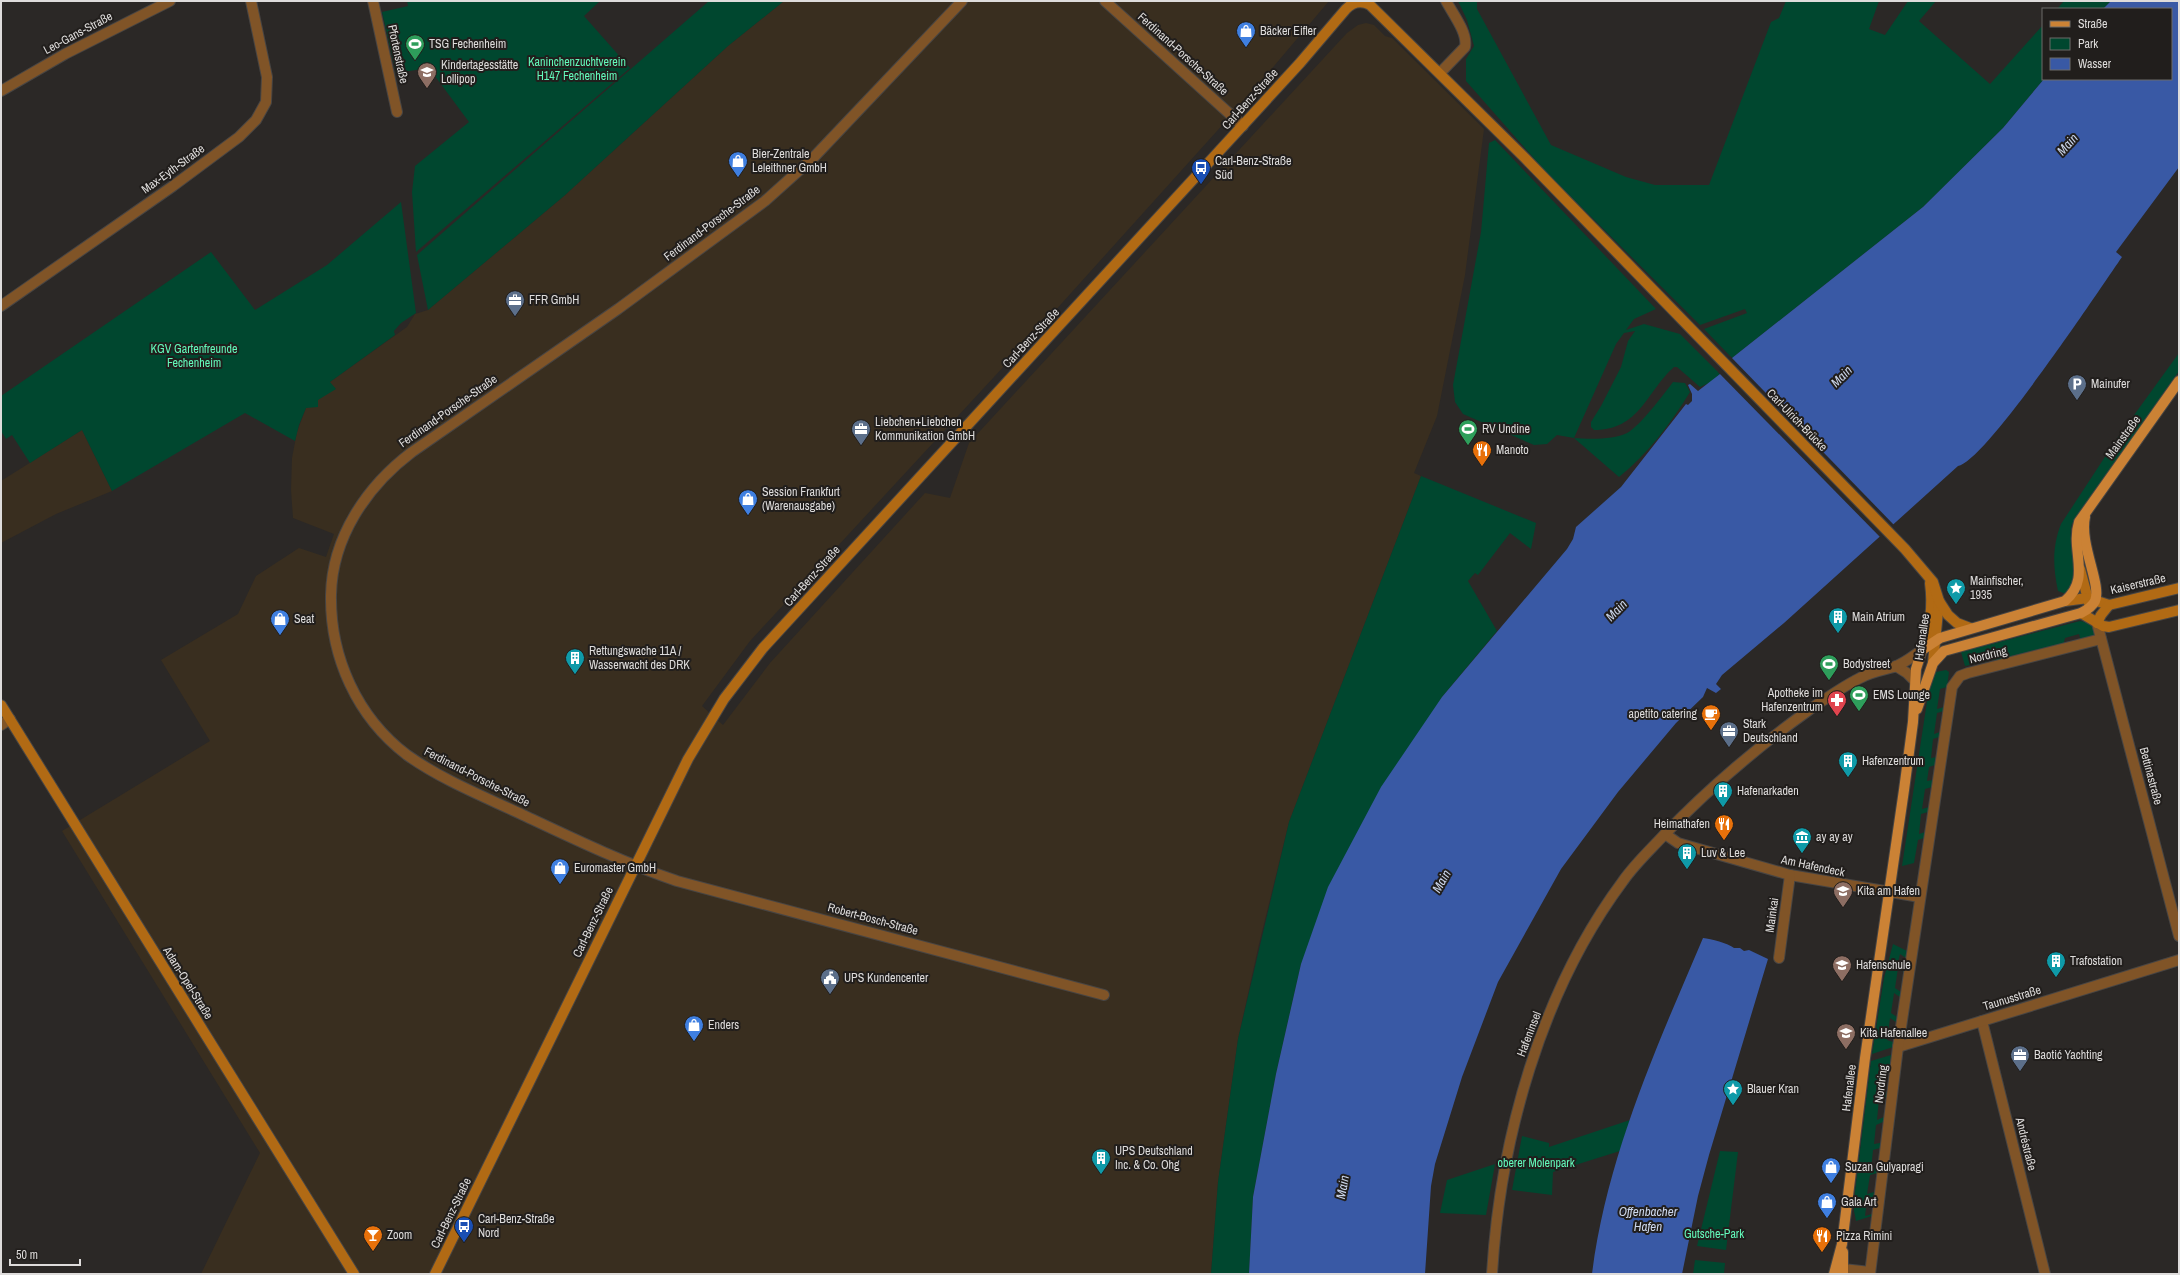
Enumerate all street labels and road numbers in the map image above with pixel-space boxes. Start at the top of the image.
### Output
street label: Leo-Gans-Straße [41,8,115,58]
street label: Ferdinand-Porsche-Straße [1134,9,1232,99]
street label: Pfortenstraße [384,23,412,85]
street label: Carl-Benz-Straße [1218,65,1282,133]
street label: Max-Eyth-Straße [138,141,208,197]
street label: Ferdinand-Porsche-Straße [661,182,763,264]
street label: Carl-Benz-Straße [999,305,1063,371]
street label: Ferdinand-Porsche-Straße [396,371,500,451]
street label: Carl-Ulrich-Brücke [1763,385,1831,455]
street label: Mainstraße [2102,412,2144,462]
street label: Carl-Benz-Straße [780,542,844,610]
street label: Kaiserstraße [2109,570,2167,598]
street label: Hafenallee [1911,613,1933,661]
street label: Nordring [1967,642,2009,667]
street label: Ferdinand-Porsche-Straße [421,743,533,811]
street label: Bettinastraße [2136,745,2166,807]
street label: Am Hafendeck [1779,851,1846,881]
street label: Carl-Benz-Straße [569,884,617,960]
street label: Mainkai [1762,897,1782,933]
street label: Robert-Bosch-Straße [826,899,920,939]
street label: Adam-Opel-Straße [159,943,217,1022]
street label: Taunusstraße [1981,982,2043,1014]
street label: Hafeninsel [1513,1009,1545,1059]
street label: Hafenallee [1838,1064,1860,1112]
street label: Nordring [1871,1064,1891,1104]
street label: Andréstraße [2011,1115,2040,1172]
street label: Carl-Benz-Straße [427,1175,475,1251]

